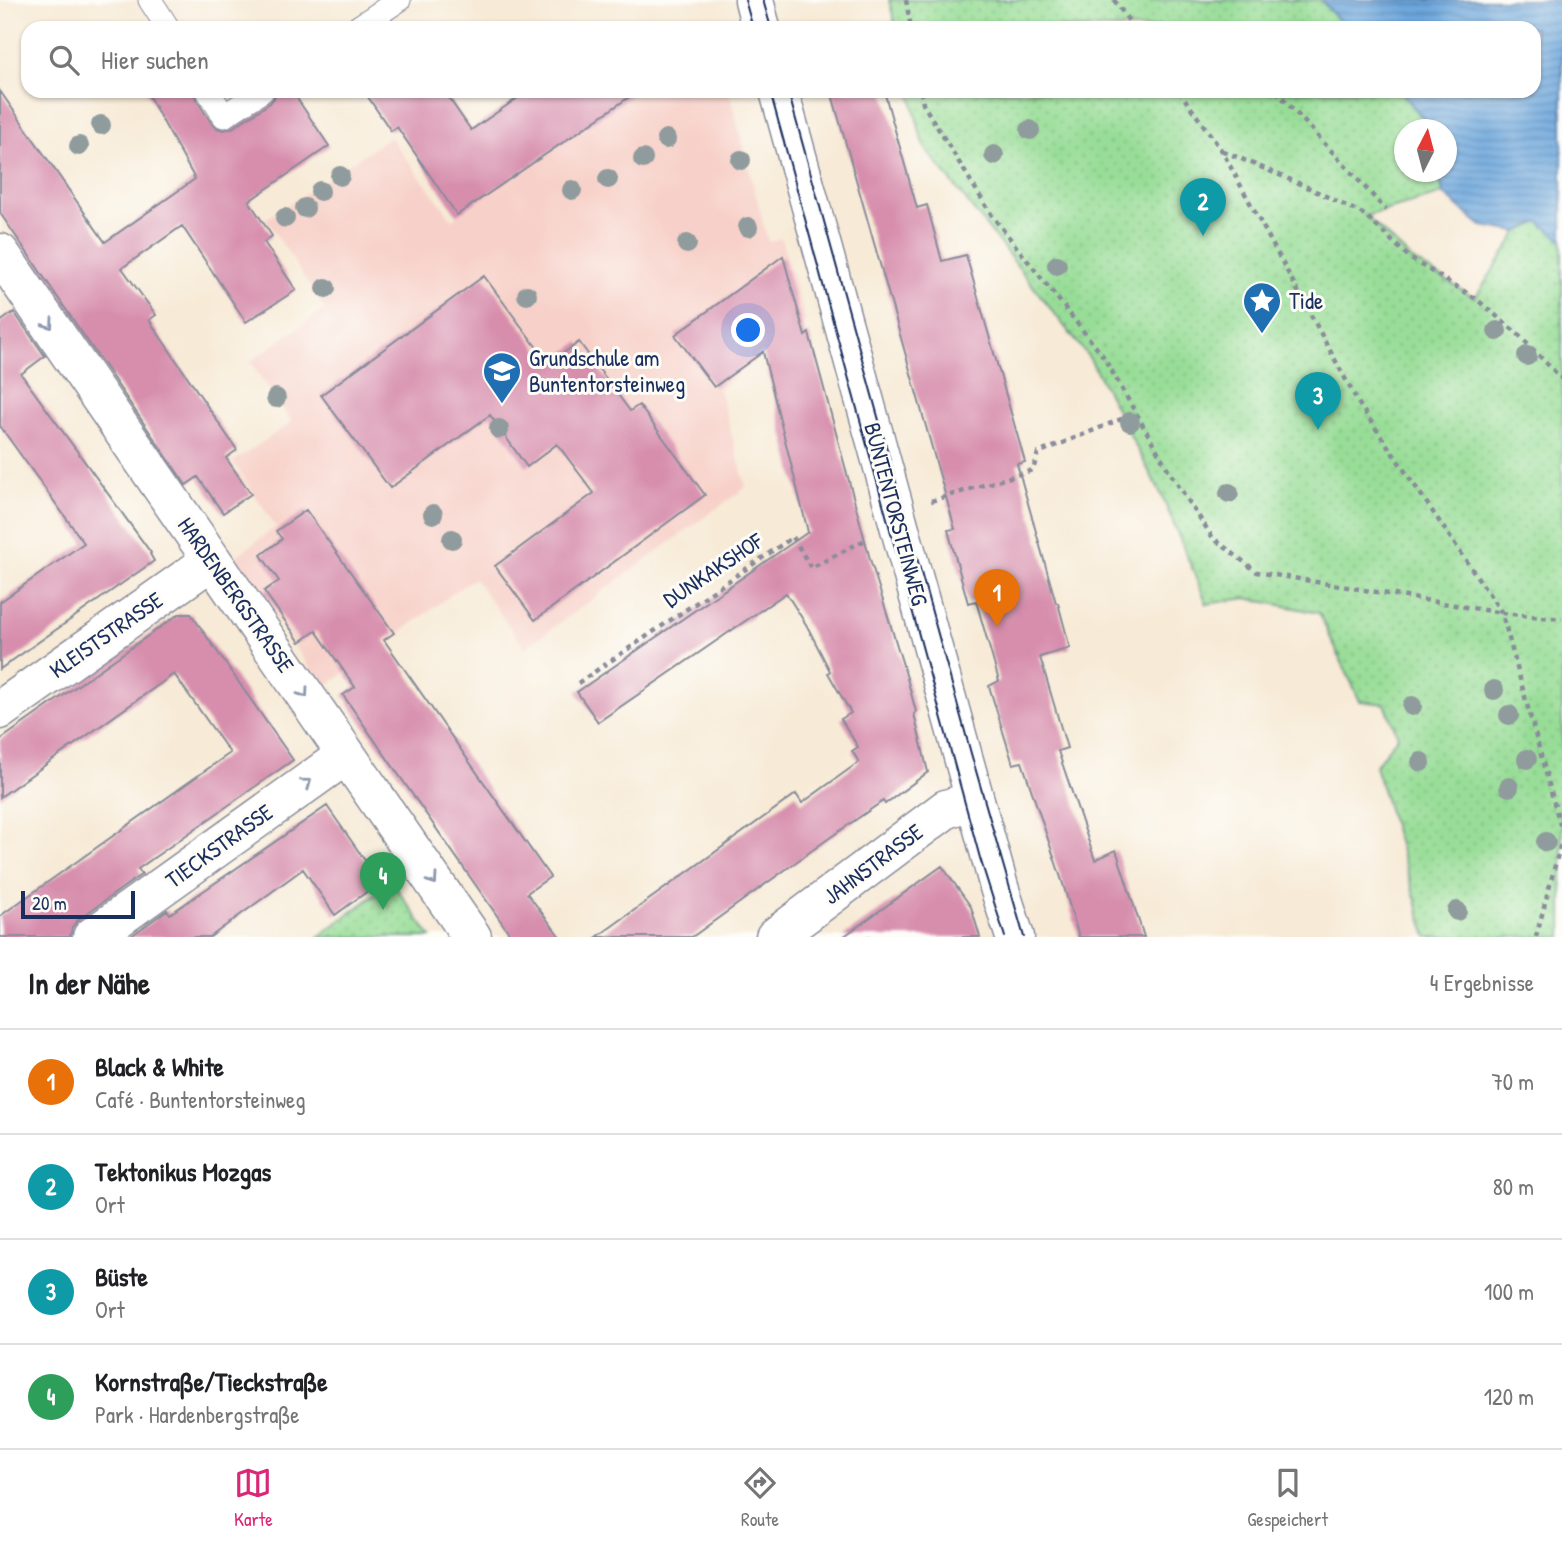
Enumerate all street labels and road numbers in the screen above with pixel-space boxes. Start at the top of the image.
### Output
street label: BUNTENTORSTEINWEG [857,419,936,609]
street label: HARDENBERGSTRASSE [171,511,302,679]
street label: DUNKAKSHOF [657,524,770,614]
street label: KLEISTSTRASSE [43,584,169,685]
street label: TIECKSTRASSE [159,796,278,895]
street label: JAHNSTRASSE [817,816,929,911]

